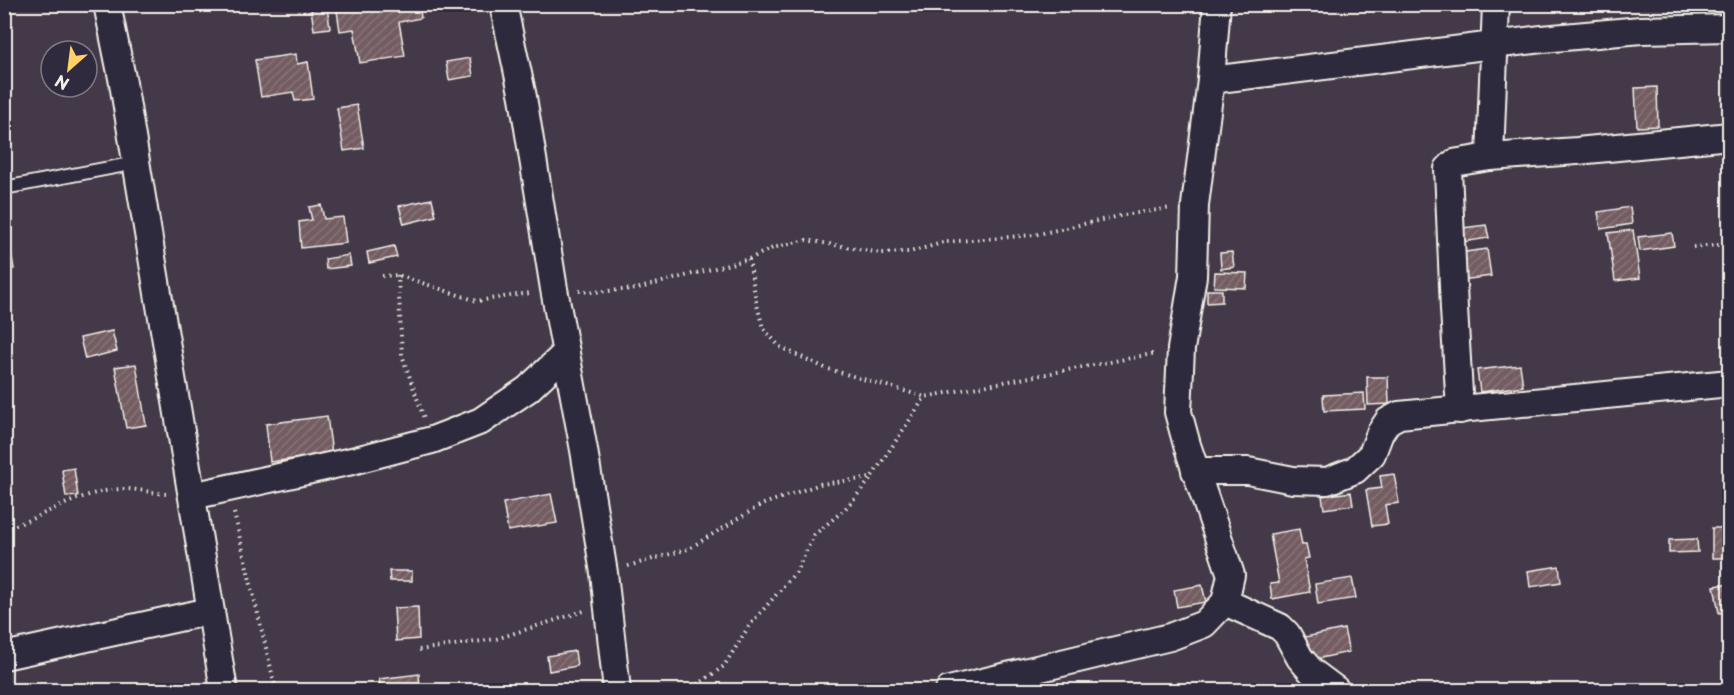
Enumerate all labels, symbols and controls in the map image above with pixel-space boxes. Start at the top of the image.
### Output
north arrow [39,39,99,99]
text: N [50,70,73,97]

